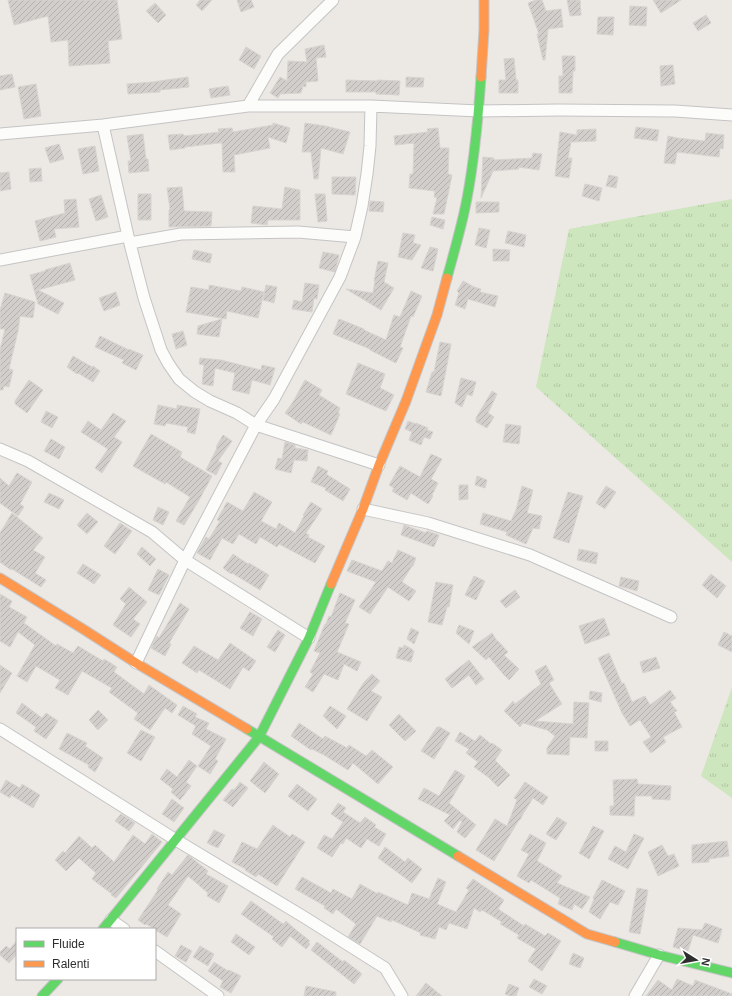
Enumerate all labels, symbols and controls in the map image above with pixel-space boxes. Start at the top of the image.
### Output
legend [16,928,156,980]
text: Fluide [52,937,85,951]
north arrow [676,940,716,980]
text: Ralenti [52,957,89,971]
text: N [699,957,712,967]

